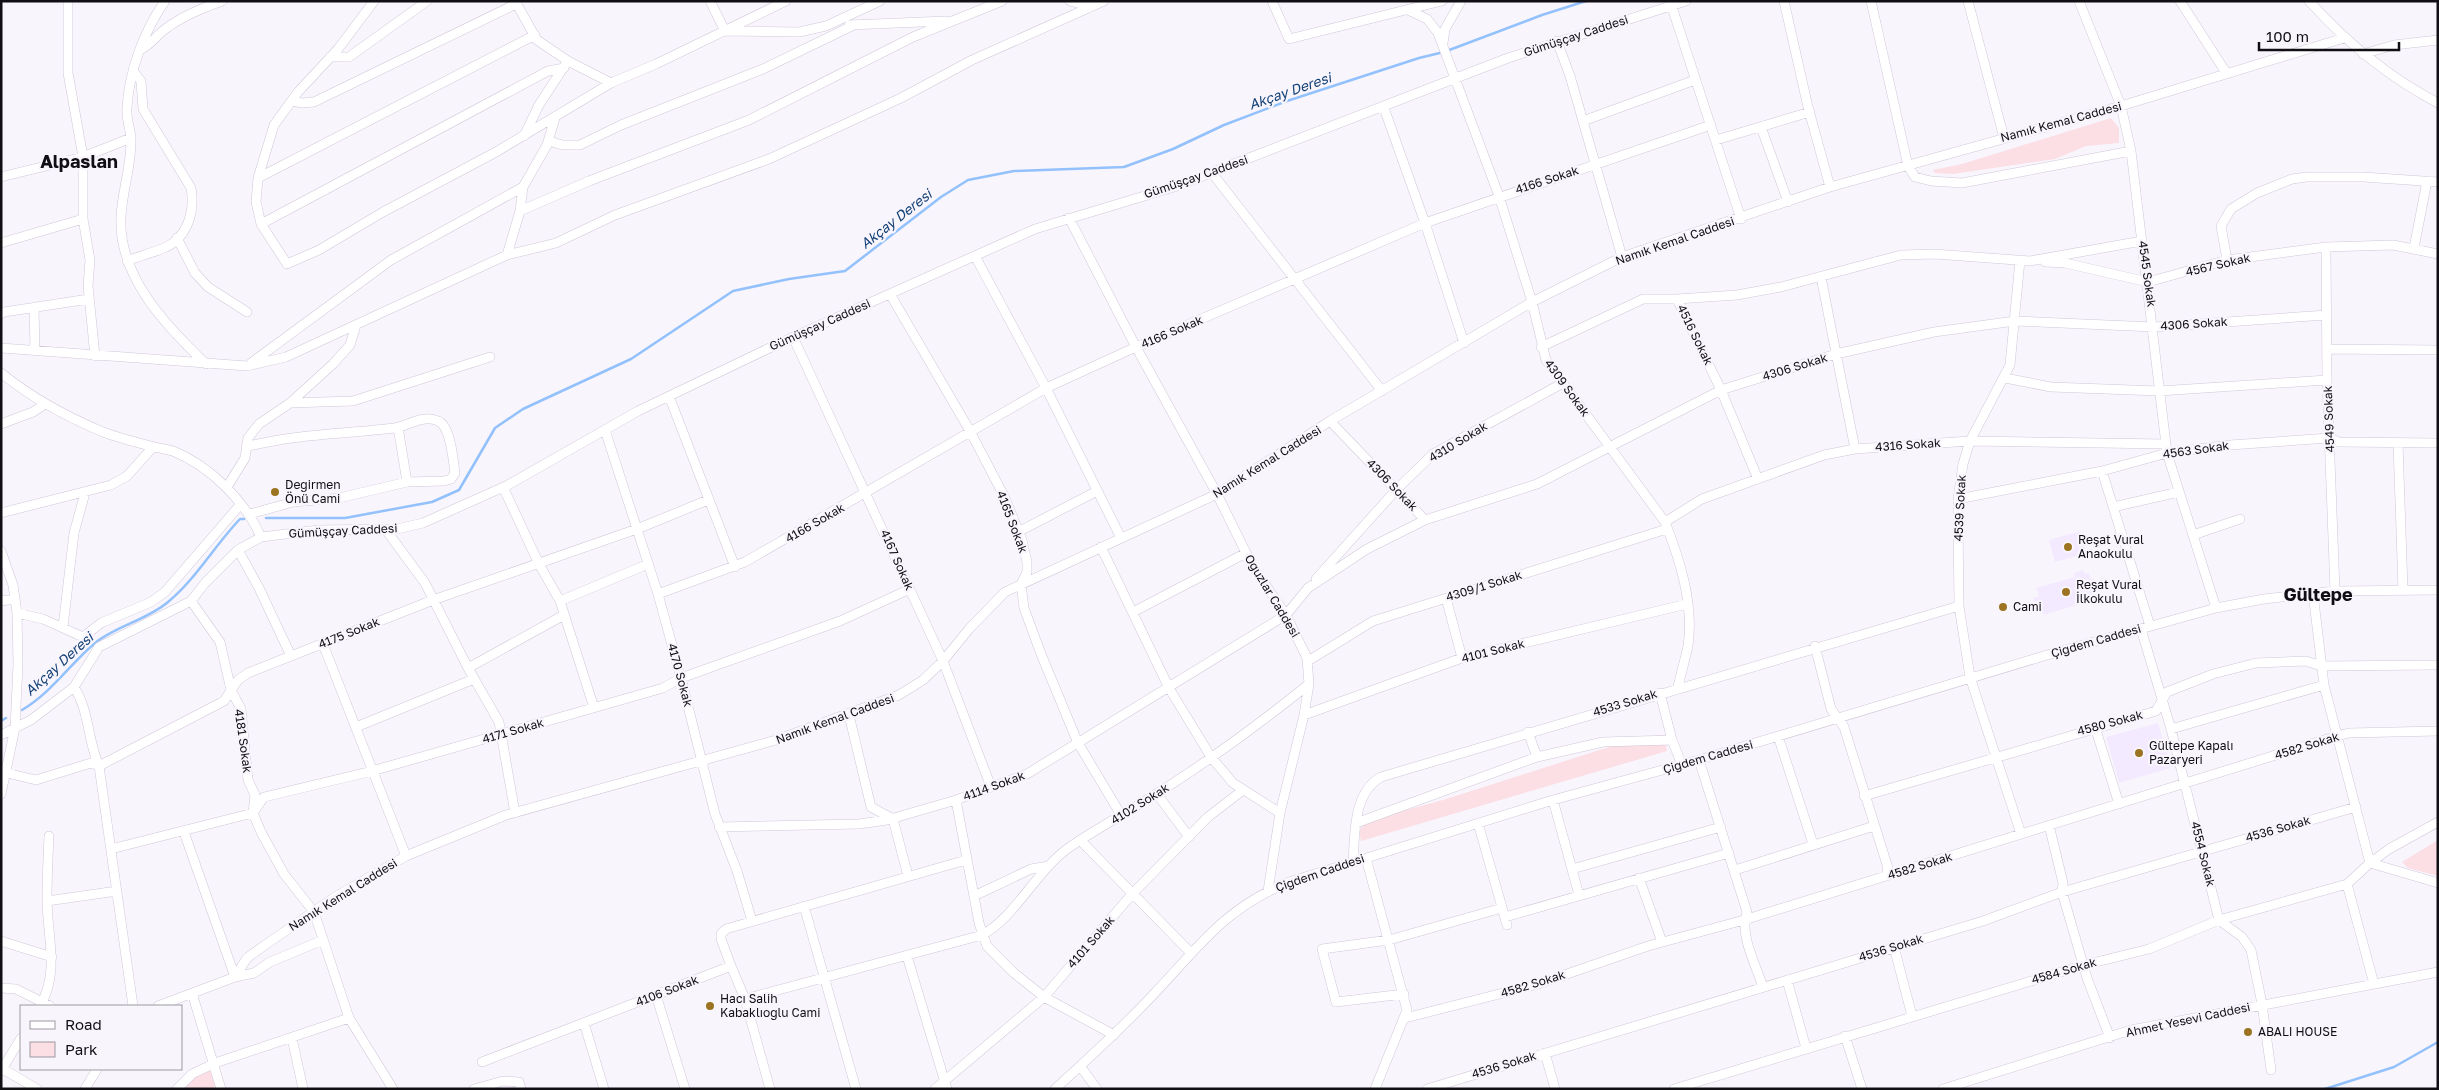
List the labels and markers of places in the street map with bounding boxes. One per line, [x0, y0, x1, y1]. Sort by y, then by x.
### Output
place label: Değirmen Önü Cami [285, 477, 341, 506]
marker: Değirmen Önü Cami [269, 486, 281, 498]
place label: Reşat Vural Anaokulu [2078, 532, 2144, 561]
marker: Reşat Vural Anaokulu [2062, 541, 2074, 553]
place label: Reşat Vural İlkokulu [2076, 577, 2142, 606]
marker: Reşat Vural İlkokulu [2060, 586, 2072, 598]
place label: Cami [2013, 599, 2042, 614]
marker: Cami [1997, 601, 2009, 613]
place label: Gültepe Kapalı Pazaryeri [2149, 738, 2234, 767]
marker: Gültepe Kapalı Pazaryeri [2133, 747, 2145, 759]
place label: Hacı Salih Kabaklıoğlu Cami [720, 991, 820, 1020]
marker: Hacı Salih Kabaklıoğlu Cami [704, 1000, 716, 1012]
place label: ABALI HOUSE [2258, 1024, 2337, 1039]
marker: ABALI HOUSE [2242, 1026, 2254, 1038]

